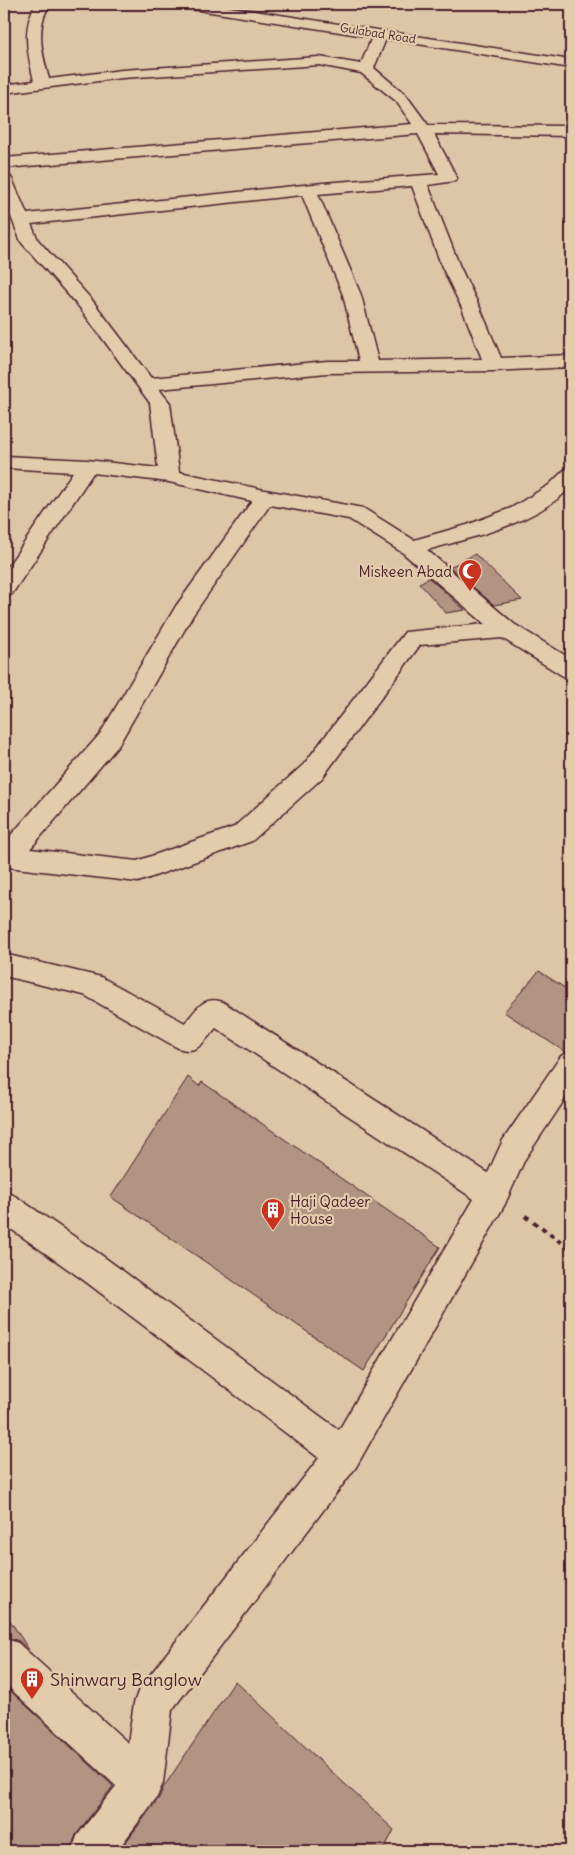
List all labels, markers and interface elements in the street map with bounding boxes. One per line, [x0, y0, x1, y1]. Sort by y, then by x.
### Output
street label: Gulabad Road [339, 20, 417, 46]
mosque icon: Miskeen Abad [457, 558, 483, 592]
place label: Miskeen Abad [359, 562, 452, 581]
place label: Haji Qadeer House [290, 1192, 370, 1228]
building icon: Haji Qadeer House [260, 1197, 286, 1231]
building icon: Shinwary Banglow [19, 1666, 45, 1700]
place label: Shinwary Banglow [50, 1668, 202, 1691]

